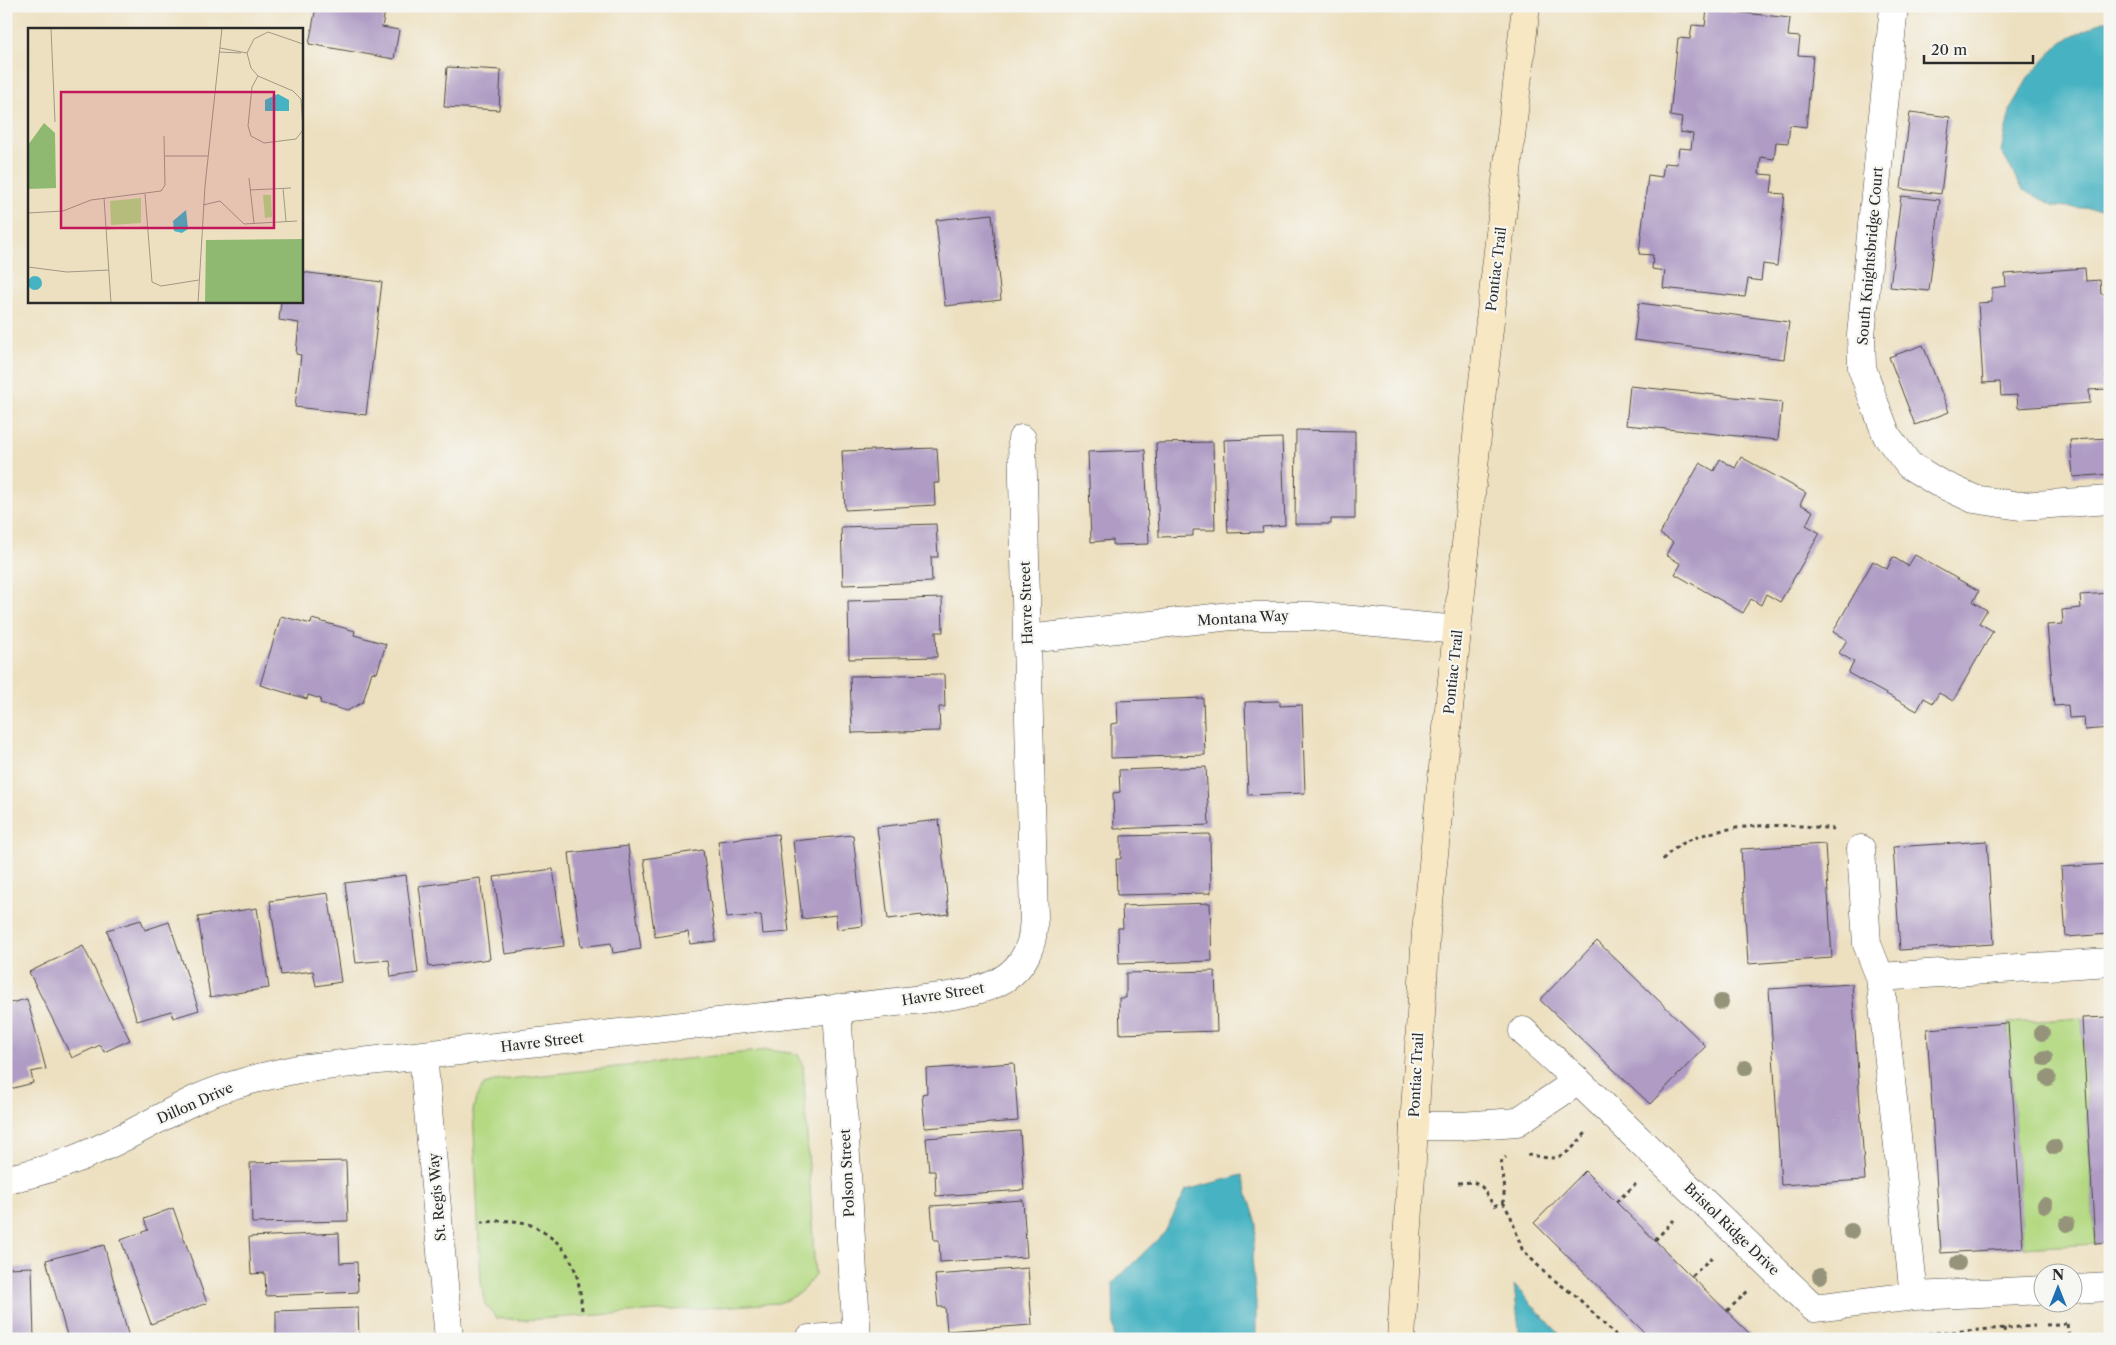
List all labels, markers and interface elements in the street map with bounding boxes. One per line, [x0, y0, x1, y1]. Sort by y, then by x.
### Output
inset map [28, 28, 302, 302]
scale bar [1924, 32, 2032, 64]
text: 20 m [1931, 40, 1967, 59]
street label: South Knightsbridge Court [1853, 166, 1887, 346]
street label: Pontiac Trail [1482, 226, 1510, 312]
street label: Havre Street [1016, 561, 1036, 645]
street label: Montana Way [1197, 607, 1289, 629]
street label: Pontiac Trail [1440, 629, 1466, 715]
street label: Havre Street [900, 979, 986, 1009]
street label: Havre Street [499, 1028, 585, 1056]
street label: Pontiac Trail [1405, 1032, 1427, 1118]
street label: Dillon Drive [154, 1078, 236, 1128]
street label: Polson Street [836, 1128, 858, 1218]
street label: St. Regis Way [424, 1152, 450, 1242]
street label: Bristol Ridge Drive [1681, 1179, 1784, 1279]
north arrow [2034, 1262, 2084, 1312]
text: N [2052, 1266, 2064, 1284]

